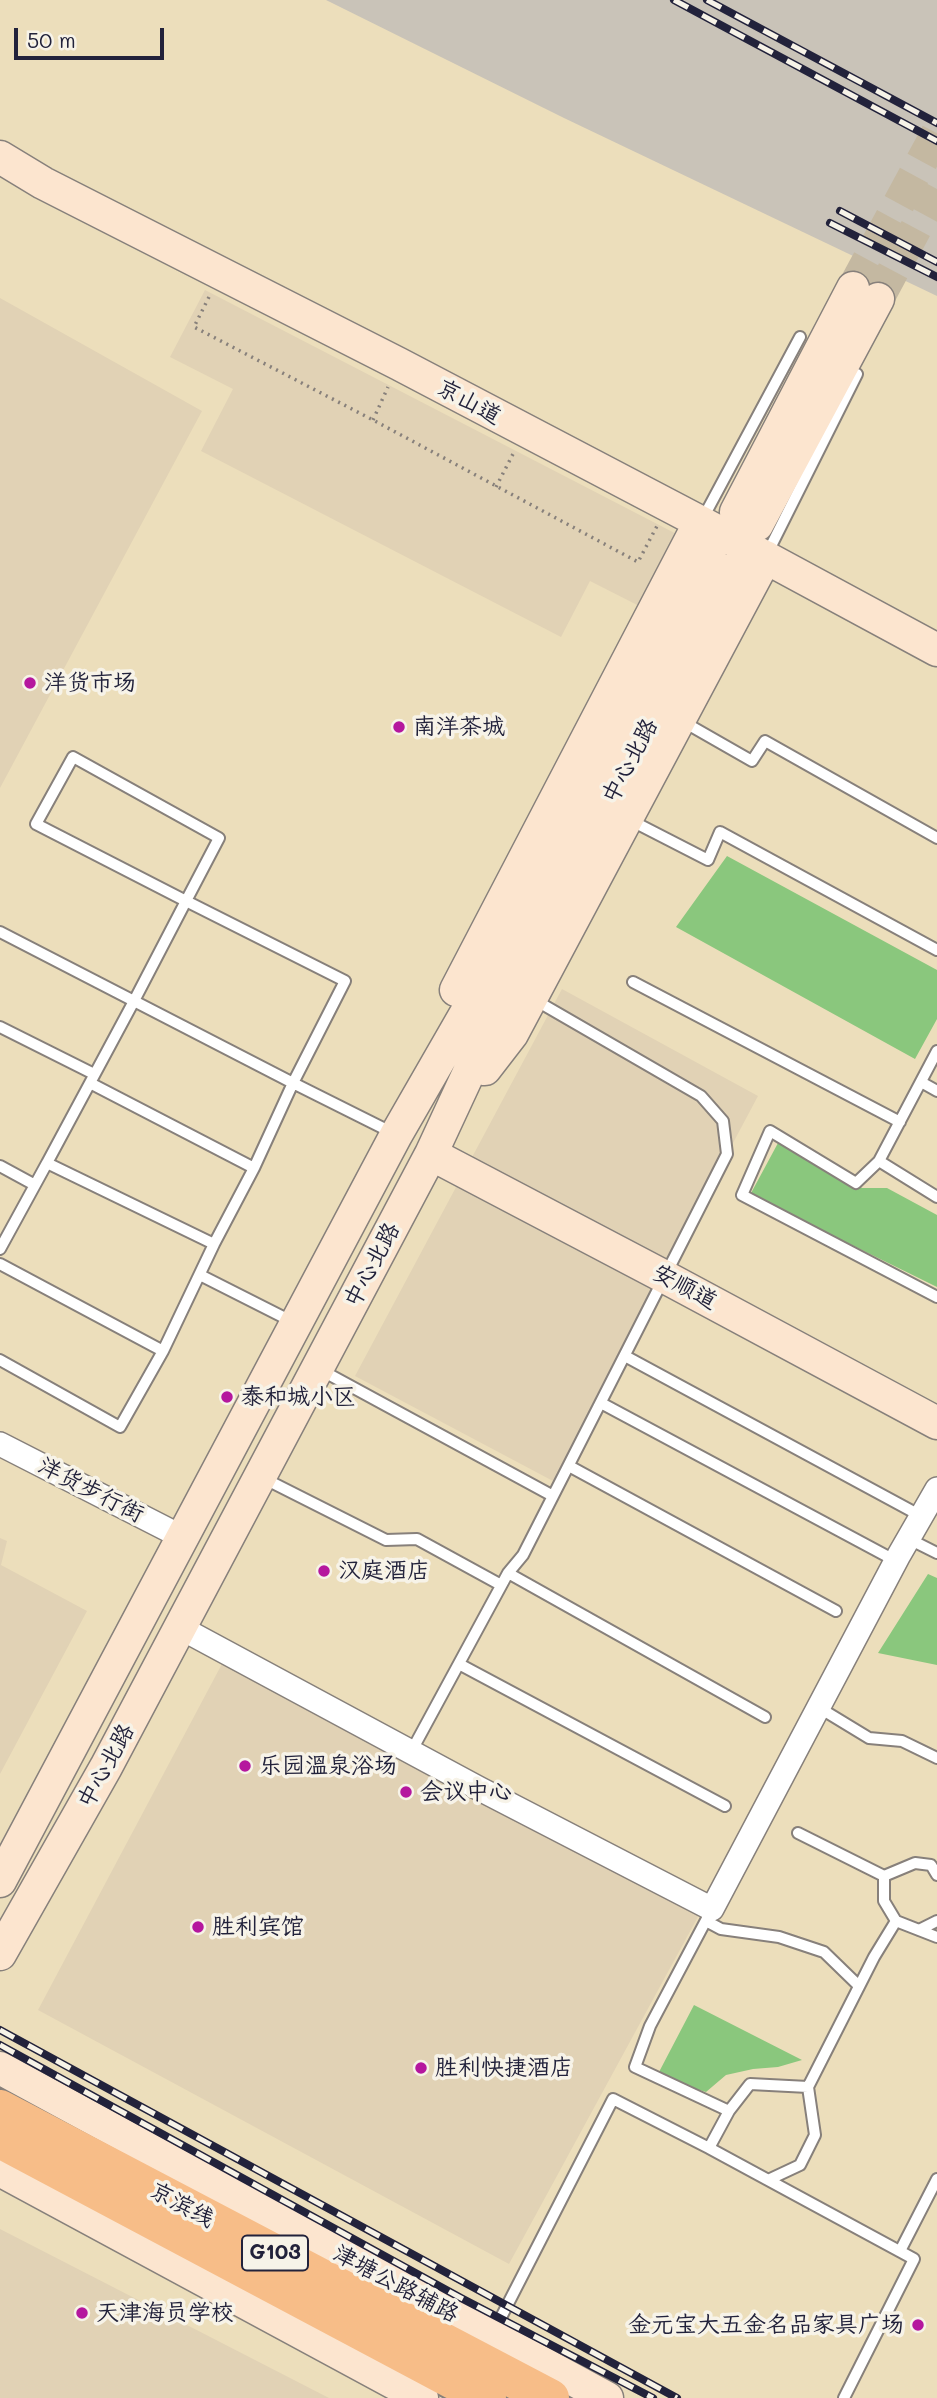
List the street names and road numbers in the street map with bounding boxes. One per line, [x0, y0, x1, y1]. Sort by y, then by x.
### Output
street label: 京山道 [432, 374, 506, 430]
street label: 中心北路 [596, 714, 664, 808]
street label: 中心北路 [338, 1218, 406, 1312]
street label: 安顺道 [648, 1259, 722, 1315]
street label: 洋货步行街 [34, 1452, 148, 1528]
street label: 中心北路 [72, 1719, 140, 1813]
street label: 京滨线 [145, 2177, 219, 2233]
road number: G103 [242, 2236, 308, 2270]
street label: 津塘公路辅路 [329, 2239, 463, 2329]

